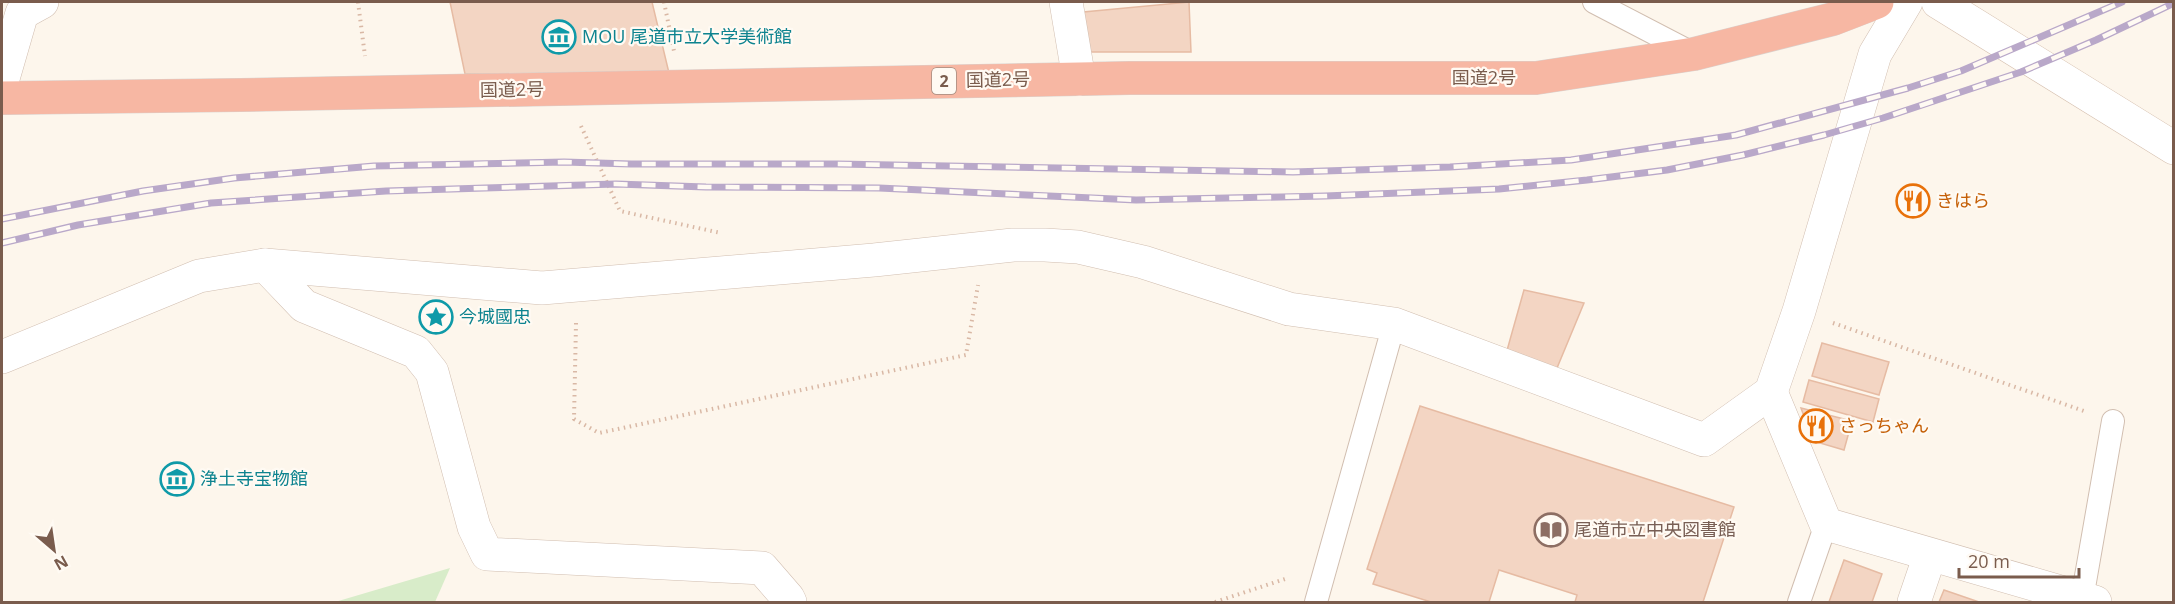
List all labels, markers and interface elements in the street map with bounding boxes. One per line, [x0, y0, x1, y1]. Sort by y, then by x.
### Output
museum icon: MOU 尾道市立大学美術館 [541, 19, 577, 55]
place label: MOU 尾道市立大学美術館 [582, 24, 792, 48]
street label: 国道2号 [1452, 65, 1516, 89]
street label: 国道2号 [966, 66, 1030, 92]
road number: 2 [932, 68, 956, 94]
street label: 国道2号 [480, 76, 544, 102]
restaurant icon: きはら [1895, 183, 1931, 219]
place label: きはら [1936, 188, 1990, 212]
place icon: 今城國忠 [418, 299, 454, 335]
place label: 今城國忠 [459, 304, 531, 328]
restaurant icon: さっちゃん [1798, 408, 1834, 444]
place label: さっちゃん [1839, 413, 1929, 437]
museum icon: 浄土寺宝物館 [159, 461, 195, 497]
place label: 浄土寺宝物館 [200, 466, 308, 490]
library icon: 尾道市立中央図書館 [1533, 512, 1569, 548]
place label: 尾道市立中央図書館 [1574, 517, 1736, 541]
north arrow [24, 520, 84, 580]
scale bar [1959, 541, 2079, 579]
text: 20 m [1968, 549, 2010, 573]
text: N [50, 550, 72, 576]

